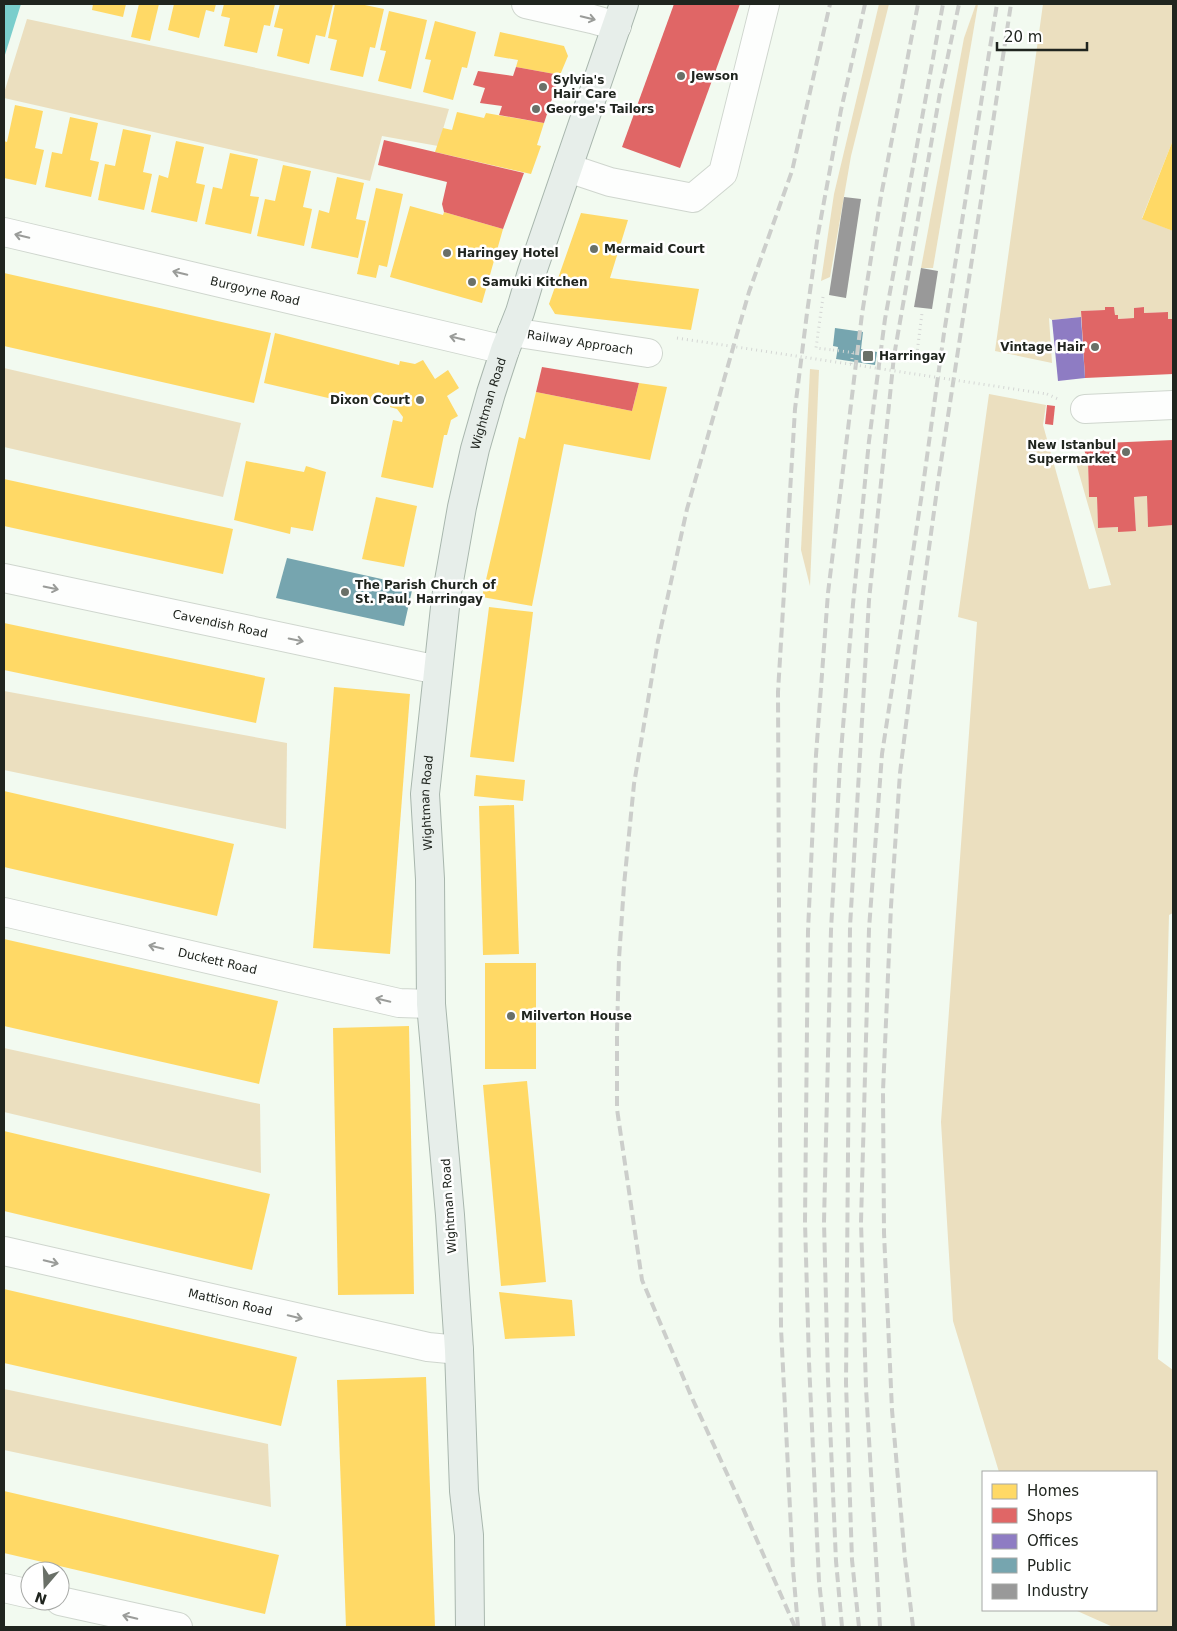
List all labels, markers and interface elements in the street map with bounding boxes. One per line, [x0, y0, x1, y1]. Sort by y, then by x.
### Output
one-way arrow [580, 14, 596, 23]
scale bar [997, 20, 1087, 52]
text: 20 m [1004, 28, 1042, 46]
place label: Jewson [690, 69, 739, 83]
marker: Jewson [675, 70, 687, 82]
place label: Sylvia's Hair Care [553, 73, 616, 101]
marker: Sylvia's Hair Care [537, 81, 549, 93]
place label: George's Tailors [546, 102, 654, 116]
marker: George's Tailors [530, 103, 542, 115]
one-way arrow [14, 231, 30, 240]
place label: Mermaid Court [604, 242, 705, 256]
marker: Mermaid Court [588, 243, 600, 255]
place label: Haringey Hotel [457, 246, 559, 260]
marker: Haringey Hotel [441, 247, 453, 259]
one-way arrow [172, 268, 188, 277]
street label: Burgoyne Road [209, 274, 301, 308]
place label: Samuki Kitchen [482, 275, 588, 289]
marker: Samuki Kitchen [466, 276, 478, 288]
street label: Railway Approach [526, 327, 634, 358]
one-way arrow [450, 333, 466, 342]
place label: Vintage Hair [1000, 340, 1085, 354]
marker: Vintage Hair [1089, 341, 1101, 353]
marker: Harringay [861, 349, 875, 363]
place label: Harringay [879, 349, 946, 363]
street label: Wightman Road [468, 356, 509, 451]
place label: Dixon Court [330, 393, 410, 407]
marker: Dixon Court [414, 394, 426, 406]
place label: New Istanbul Supermarket [1027, 438, 1116, 466]
marker: New Istanbul Supermarket [1120, 446, 1132, 458]
place label: The Parish Church of St. Paul, Harringay [355, 578, 496, 606]
one-way arrow [43, 584, 59, 593]
marker: The Parish Church of St. Paul, Harringay [339, 586, 351, 598]
street label: Cavendish Road [171, 607, 269, 641]
one-way arrow [287, 636, 303, 646]
street label: Wightman Road [418, 754, 436, 851]
one-way arrow [149, 942, 165, 951]
street label: Duckett Road [176, 945, 258, 977]
one-way arrow [375, 995, 391, 1004]
place label: Milverton House [521, 1009, 632, 1023]
marker: Milverton House [505, 1010, 517, 1022]
street label: Wightman Road [439, 1158, 459, 1254]
one-way arrow [43, 1258, 59, 1267]
street label: Mattison Road [187, 1286, 274, 1319]
one-way arrow [287, 1313, 303, 1322]
legend [982, 1471, 1157, 1611]
text: Homes [1027, 1482, 1079, 1500]
text: Shops [1027, 1507, 1073, 1525]
text: Offices [1027, 1532, 1079, 1550]
text: Public [1027, 1557, 1071, 1575]
north arrow [20, 1561, 70, 1611]
text: Industry [1027, 1582, 1089, 1600]
text: N [33, 1589, 49, 1608]
one-way arrow [123, 1611, 139, 1621]

